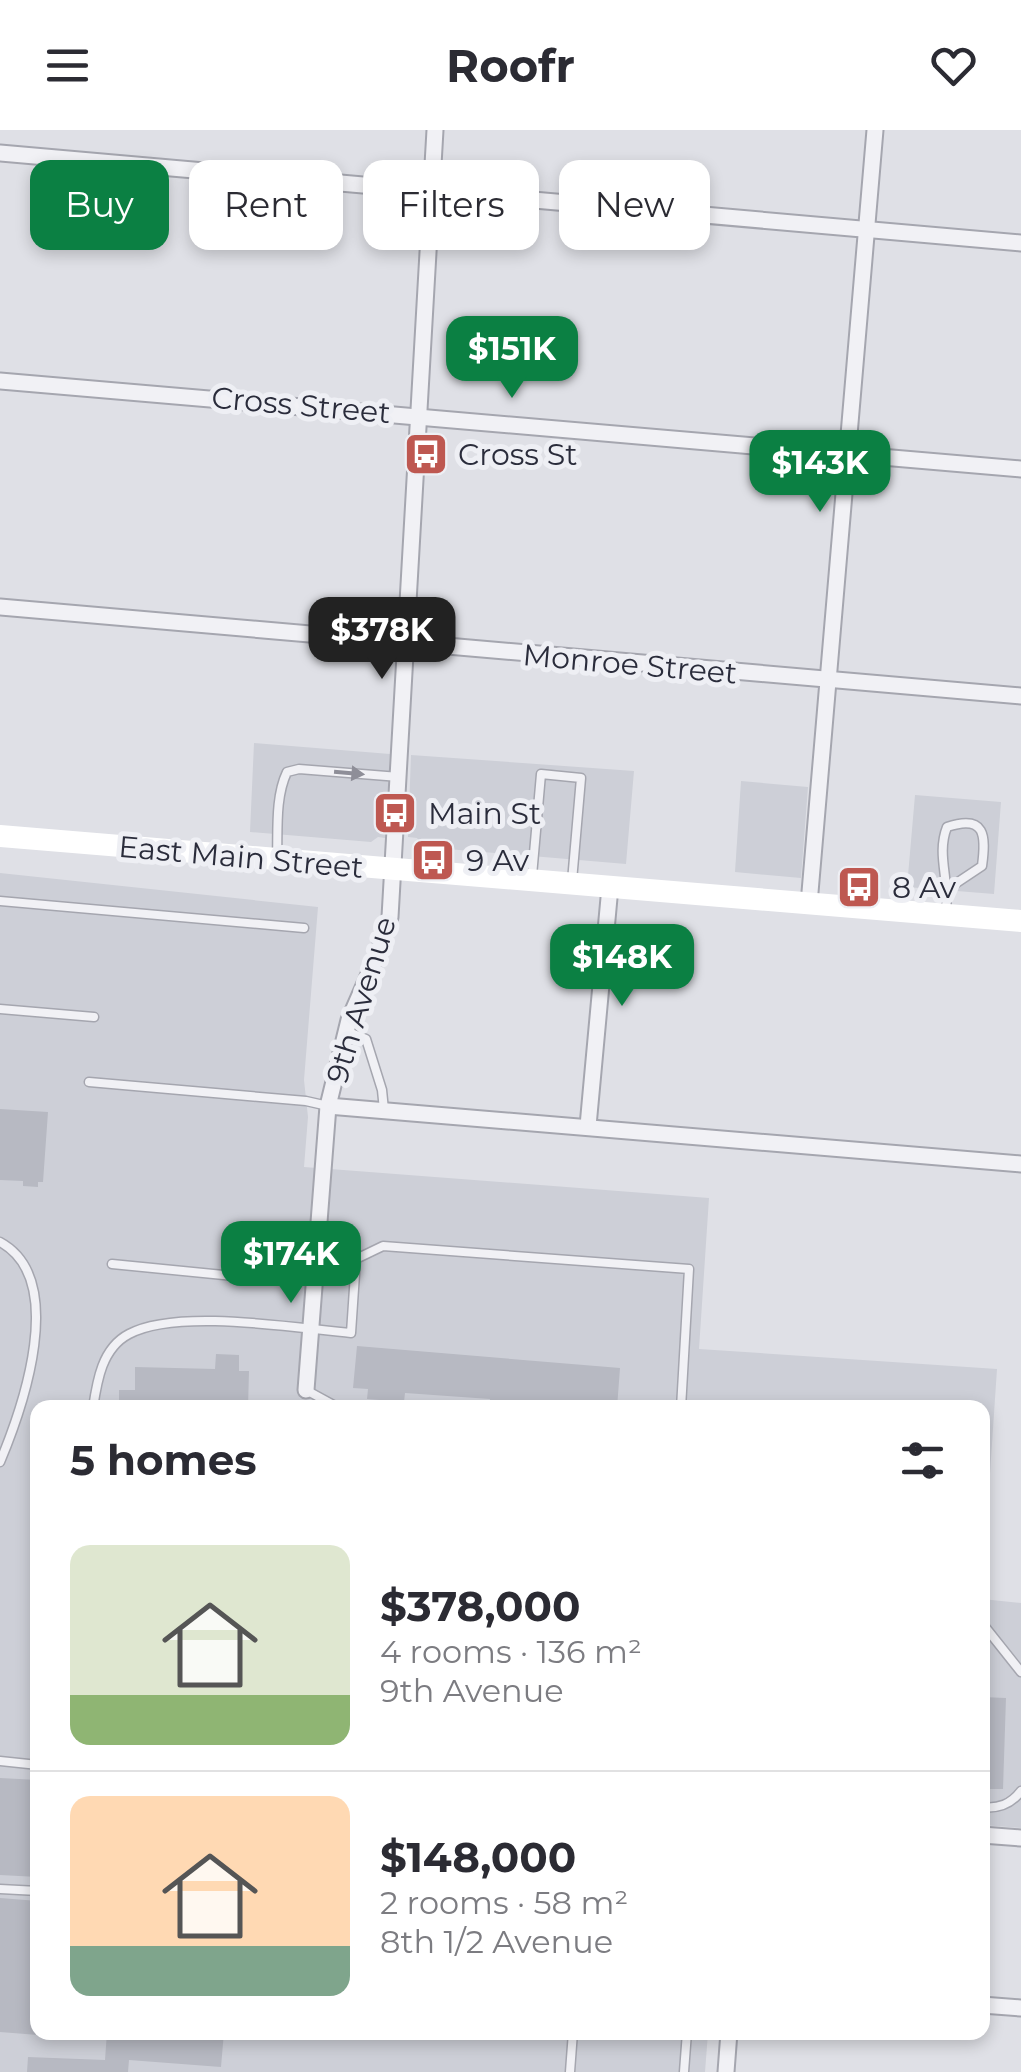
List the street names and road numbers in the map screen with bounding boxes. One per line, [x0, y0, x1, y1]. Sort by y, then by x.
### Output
street label: Cross Street [210, 379, 392, 431]
street label: Monroe Street [521, 636, 739, 692]
street label: East Main Street [117, 828, 365, 886]
street label: 9th Avenue [318, 912, 404, 1088]

